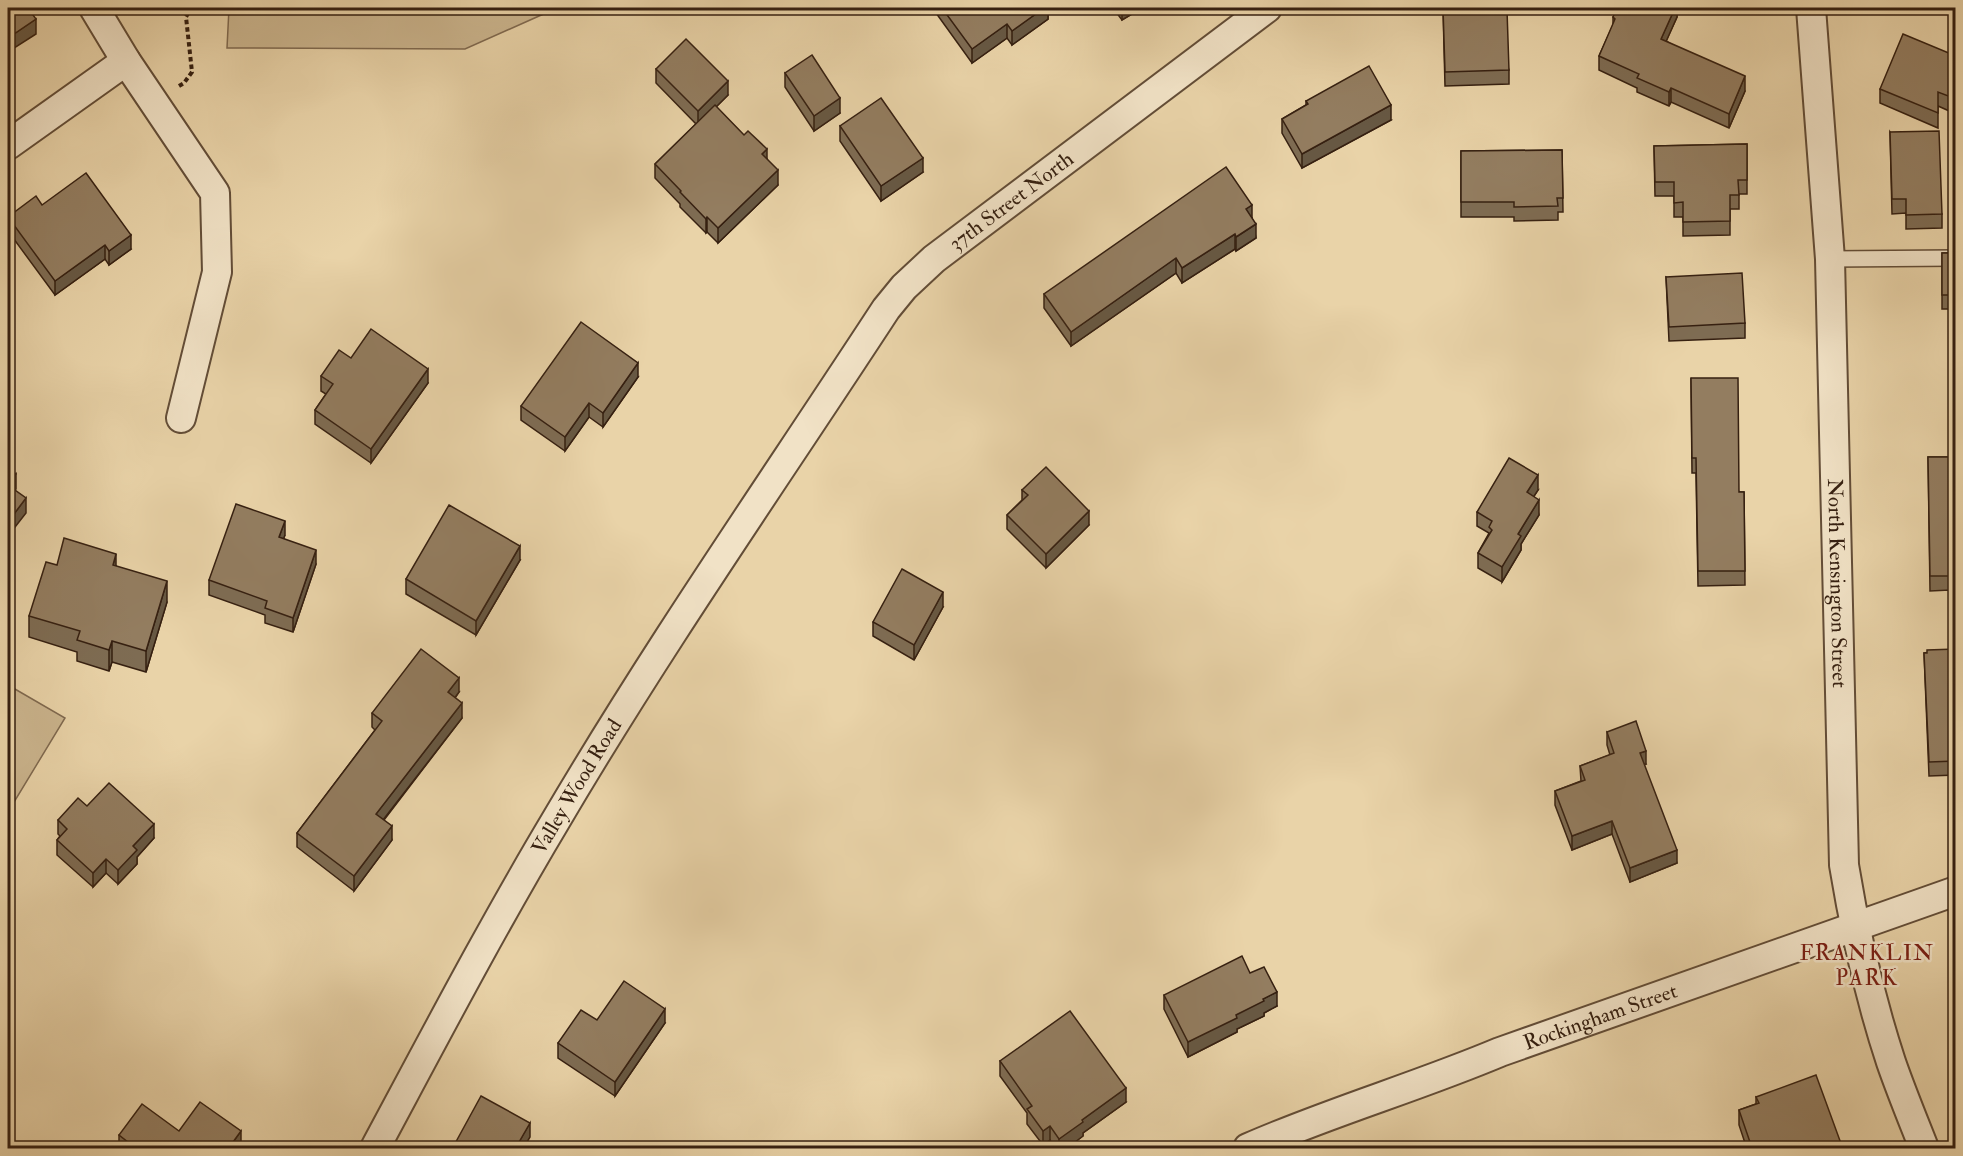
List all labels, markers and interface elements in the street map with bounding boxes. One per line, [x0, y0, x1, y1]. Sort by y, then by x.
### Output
street label: 37th Street North [943, 145, 1079, 257]
street label: North Kensington Street [1822, 478, 1853, 688]
street label: Valley Wood Road [525, 713, 628, 859]
district label: FRANKLIN PARK [1799, 939, 1935, 992]
street label: Rockingham Street [1520, 977, 1681, 1056]

